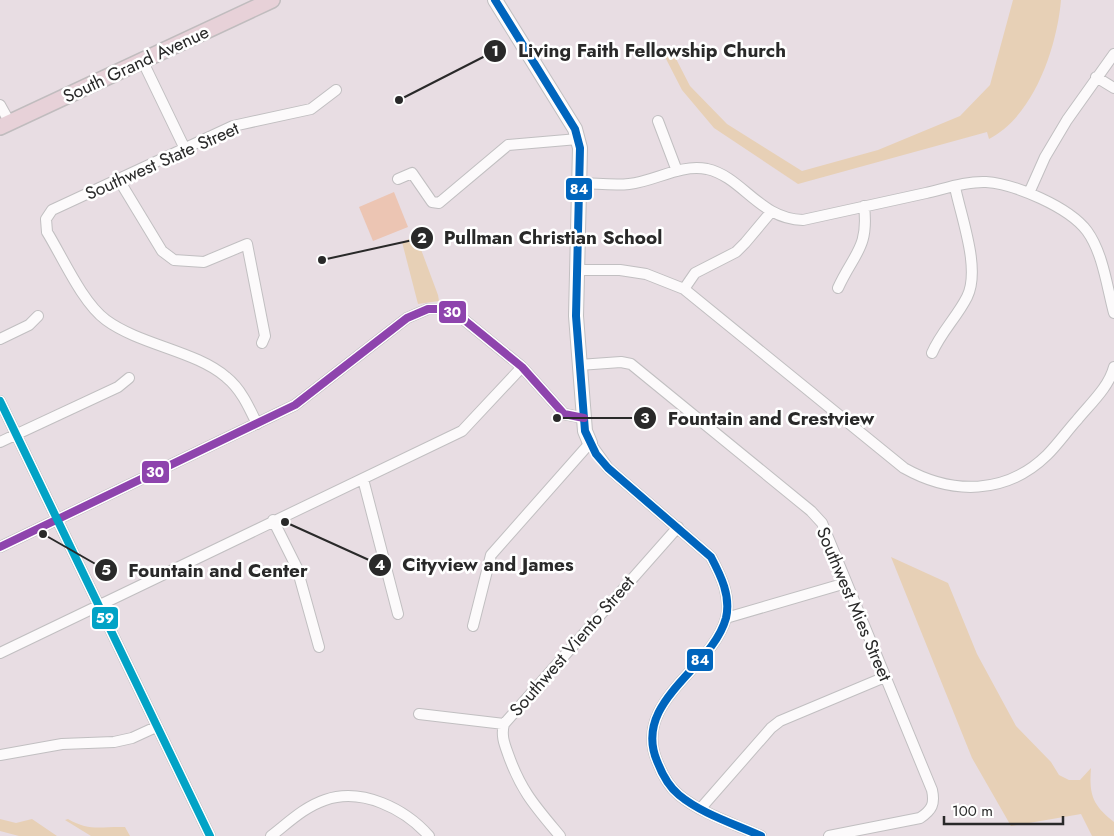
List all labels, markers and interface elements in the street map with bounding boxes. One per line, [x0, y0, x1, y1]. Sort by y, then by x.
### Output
street label: South Grand Avenue [59, 19, 213, 109]
callout: Living Faith Fellowship Church [483, 34, 796, 68]
text: Living Faith Fellowship Church [518, 37, 786, 64]
text: 1 [491, 40, 499, 62]
street label: Southwest State Street [81, 115, 244, 207]
line badge: 84 [565, 177, 593, 201]
text: 84 [570, 179, 588, 199]
callout: Pullman Christian School [409, 221, 673, 255]
text: Pullman Christian School [444, 224, 662, 251]
text: 2 [417, 227, 427, 249]
line badge: 30 [438, 300, 467, 324]
text: 30 [443, 302, 461, 322]
callout: Fountain and Crestview [633, 401, 884, 435]
text: Fountain and Crestview [668, 405, 875, 432]
text: 3 [640, 407, 650, 429]
line badge: 30 [141, 460, 170, 484]
text: 30 [146, 462, 164, 482]
street label: Southwest Mies Street [810, 523, 898, 686]
callout: Cityview and James [368, 548, 584, 582]
text: Cityview and James [402, 551, 574, 578]
callout: Fountain and Center [93, 553, 318, 587]
text: 4 [375, 554, 385, 576]
text: Fountain and Center [128, 557, 308, 584]
text: 5 [101, 559, 111, 581]
street label: Southwest Viento Street [504, 569, 641, 722]
line badge: 59 [91, 606, 119, 630]
text: 59 [96, 608, 114, 628]
line badge: 84 [686, 648, 714, 672]
text: 84 [691, 650, 709, 670]
scale bar [944, 794, 1063, 826]
text: 100 m [952, 800, 993, 822]

